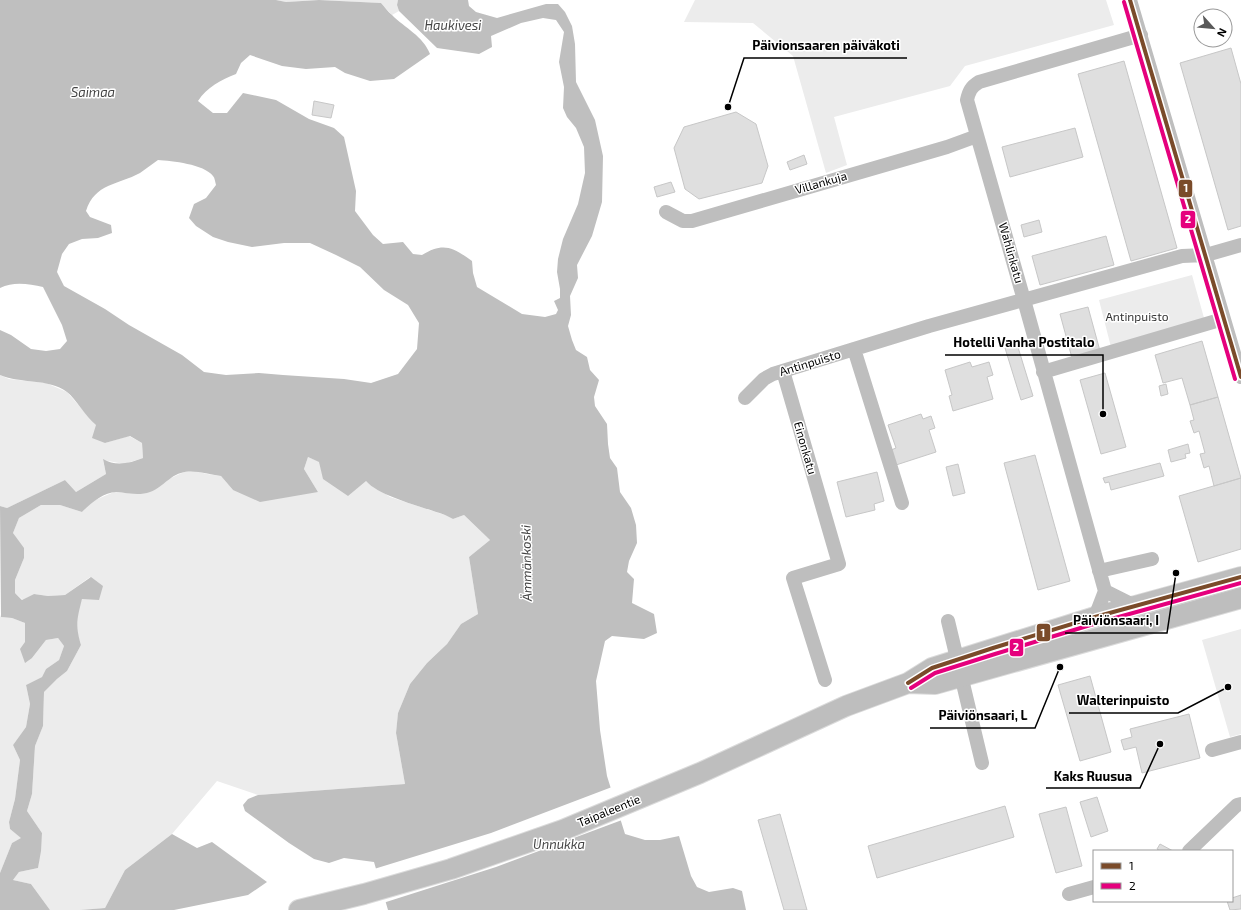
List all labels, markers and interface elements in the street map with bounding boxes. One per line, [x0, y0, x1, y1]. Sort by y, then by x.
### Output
north arrow [1193, 8, 1233, 48]
water label: Haukivesi [424, 17, 482, 33]
text: N [1215, 26, 1230, 39]
callout: Päivionsaaren päiväkoti [744, 33, 907, 58]
text: Päivionsaaren päiväkoti [752, 37, 900, 53]
water label: Saimaa [71, 84, 115, 100]
street label: Villankuja [793, 168, 849, 197]
line badge: 1 [1178, 179, 1193, 198]
text: 1 [1184, 181, 1188, 194]
line badge: 2 [1180, 210, 1196, 229]
text: 2 [1185, 212, 1191, 225]
street label: Wahlinkatu [997, 221, 1027, 285]
park label: Antinpuisto [1105, 309, 1169, 323]
callout: Hotelli Vanha Postitalo [945, 330, 1103, 355]
text: Hotelli Vanha Postitalo [953, 334, 1095, 350]
street label: Antinpuisto [777, 346, 842, 378]
street label: Einonkatu [792, 420, 820, 476]
water label: Ämmänkoski [517, 525, 535, 602]
callout: Päiviönsaari, I [1065, 608, 1167, 633]
text: Päiviönsaari, I [1073, 612, 1159, 628]
line badge: 1 [1036, 623, 1051, 642]
text: 1 [1041, 626, 1045, 639]
line badge: 2 [1009, 638, 1024, 657]
text: 2 [1013, 640, 1019, 653]
callout: Walterinpuisto [1069, 688, 1178, 713]
text: Walterinpuisto [1077, 692, 1170, 708]
callout: Päiviönsaari, L [930, 703, 1035, 728]
text: Päiviönsaari, L [938, 707, 1028, 723]
callout: Kaks Ruusua [1046, 763, 1140, 788]
text: Kaks Ruusua [1054, 768, 1132, 784]
street label: Taipaleentie [575, 791, 642, 829]
water label: Unnukka [533, 836, 585, 852]
legend [1093, 850, 1233, 902]
text: 1 [1129, 858, 1134, 872]
text: 2 [1129, 878, 1136, 892]

